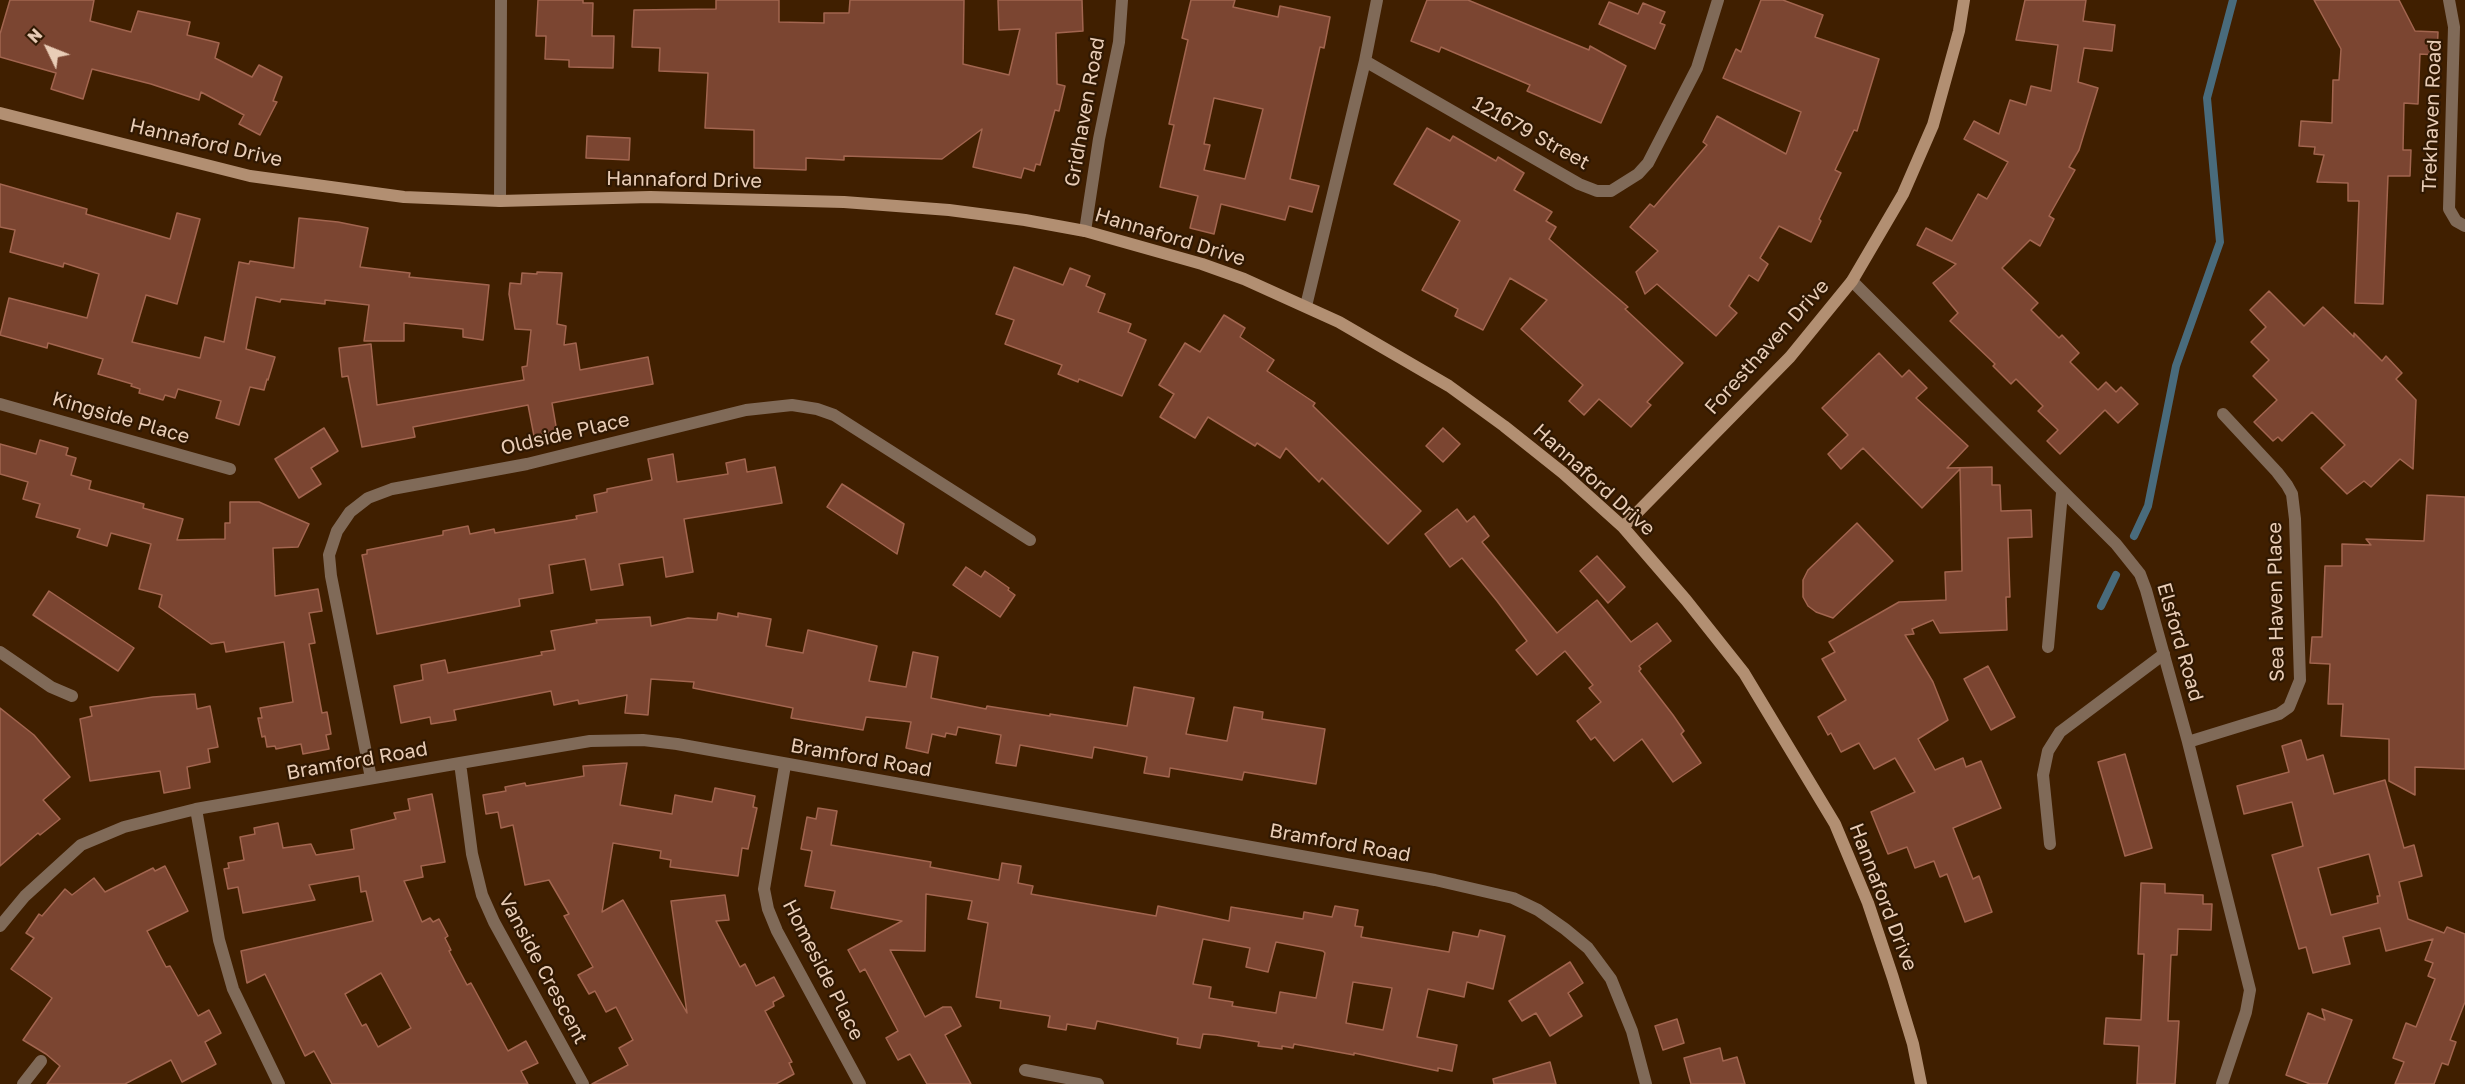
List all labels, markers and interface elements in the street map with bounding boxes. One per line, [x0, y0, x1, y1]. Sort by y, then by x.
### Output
north arrow [18, 18, 78, 78]
text: N [23, 24, 46, 47]
street label: Gridhaven Road [1060, 35, 1110, 189]
street label: Trekhaven Road [2417, 39, 2447, 193]
street label: 121679 Street [1468, 91, 1594, 175]
street label: Hannaford Drive [127, 114, 285, 172]
street label: Hannaford Drive [606, 167, 762, 193]
street label: Hannaford Drive [1092, 203, 1248, 271]
street label: Foresthaven Drive [1700, 274, 1834, 420]
street label: Kingside Place [49, 387, 193, 449]
street label: Oldside Place [498, 408, 632, 460]
street label: Hannaford Drive [1528, 419, 1660, 541]
street label: Sea Haven Place [2263, 522, 2289, 682]
street label: Elsford Road [2152, 580, 2208, 704]
street label: Bramford Road [789, 734, 933, 782]
street label: Bramford Road [285, 737, 429, 785]
street label: Bramford Road [1268, 819, 1412, 867]
street label: Hannaford Drive [1844, 820, 1922, 974]
street label: Vanside Crescent [493, 890, 593, 1048]
street label: Homeside Place [777, 896, 869, 1044]

